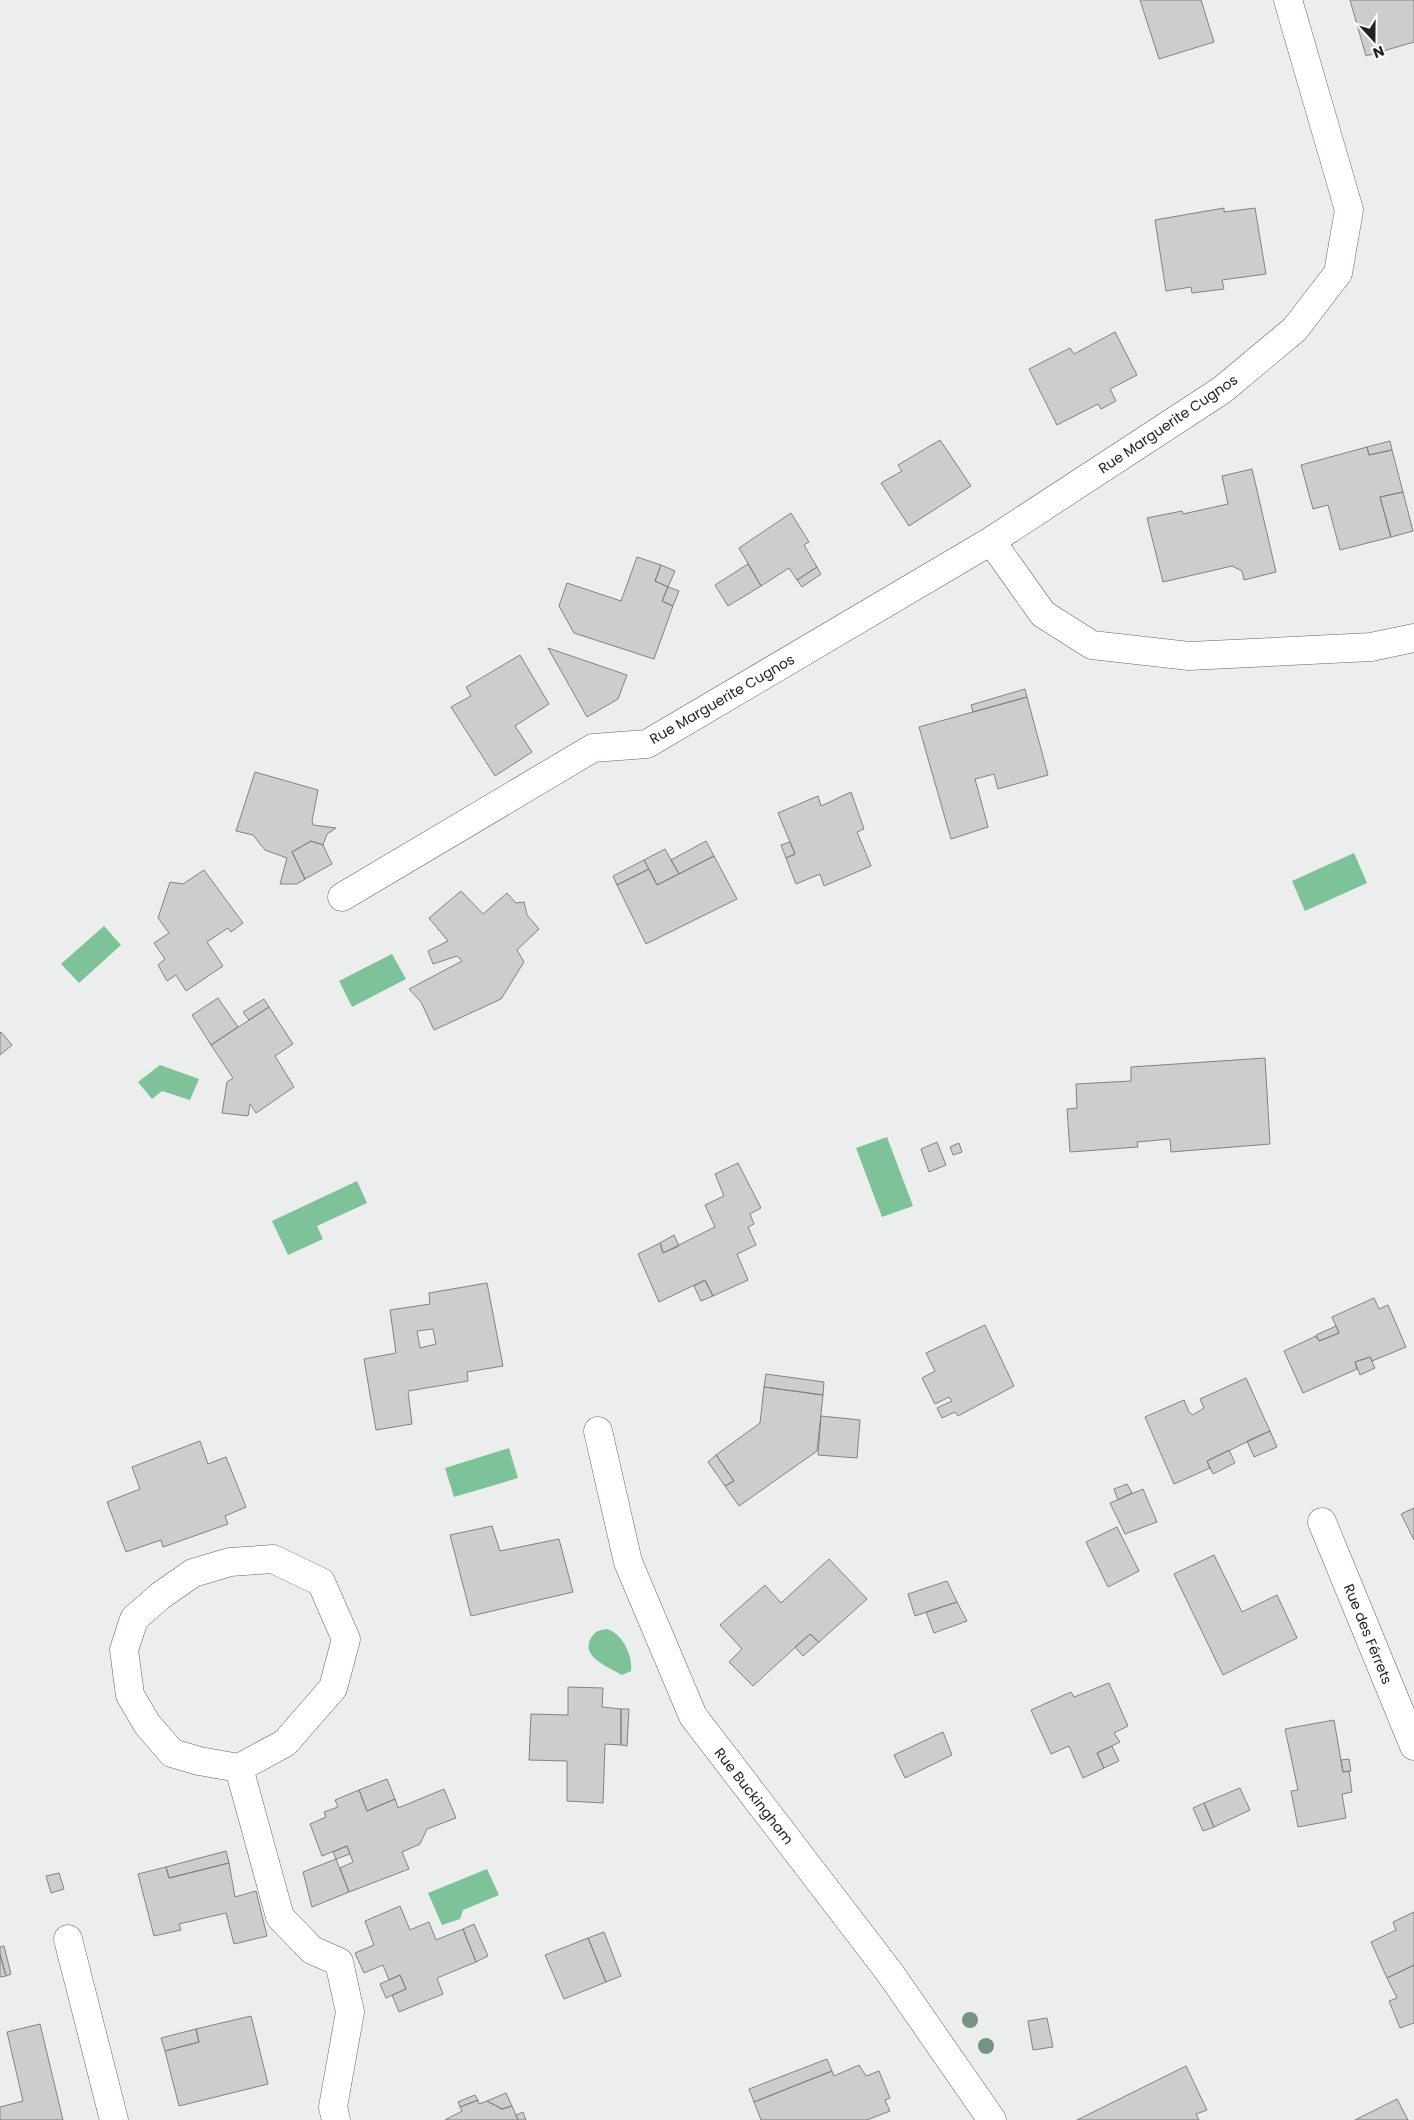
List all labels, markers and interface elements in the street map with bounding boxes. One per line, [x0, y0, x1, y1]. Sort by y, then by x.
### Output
north arrow [1349, 15, 1399, 65]
text: N [1370, 41, 1387, 63]
street label: Rue Marguerite Cugnos [1094, 370, 1242, 478]
street label: Rue Marguerite Cugnos [646, 649, 798, 749]
street label: Rue des Férrets [1339, 1581, 1397, 1687]
street label: Rue Buckingham [710, 1743, 798, 1849]

